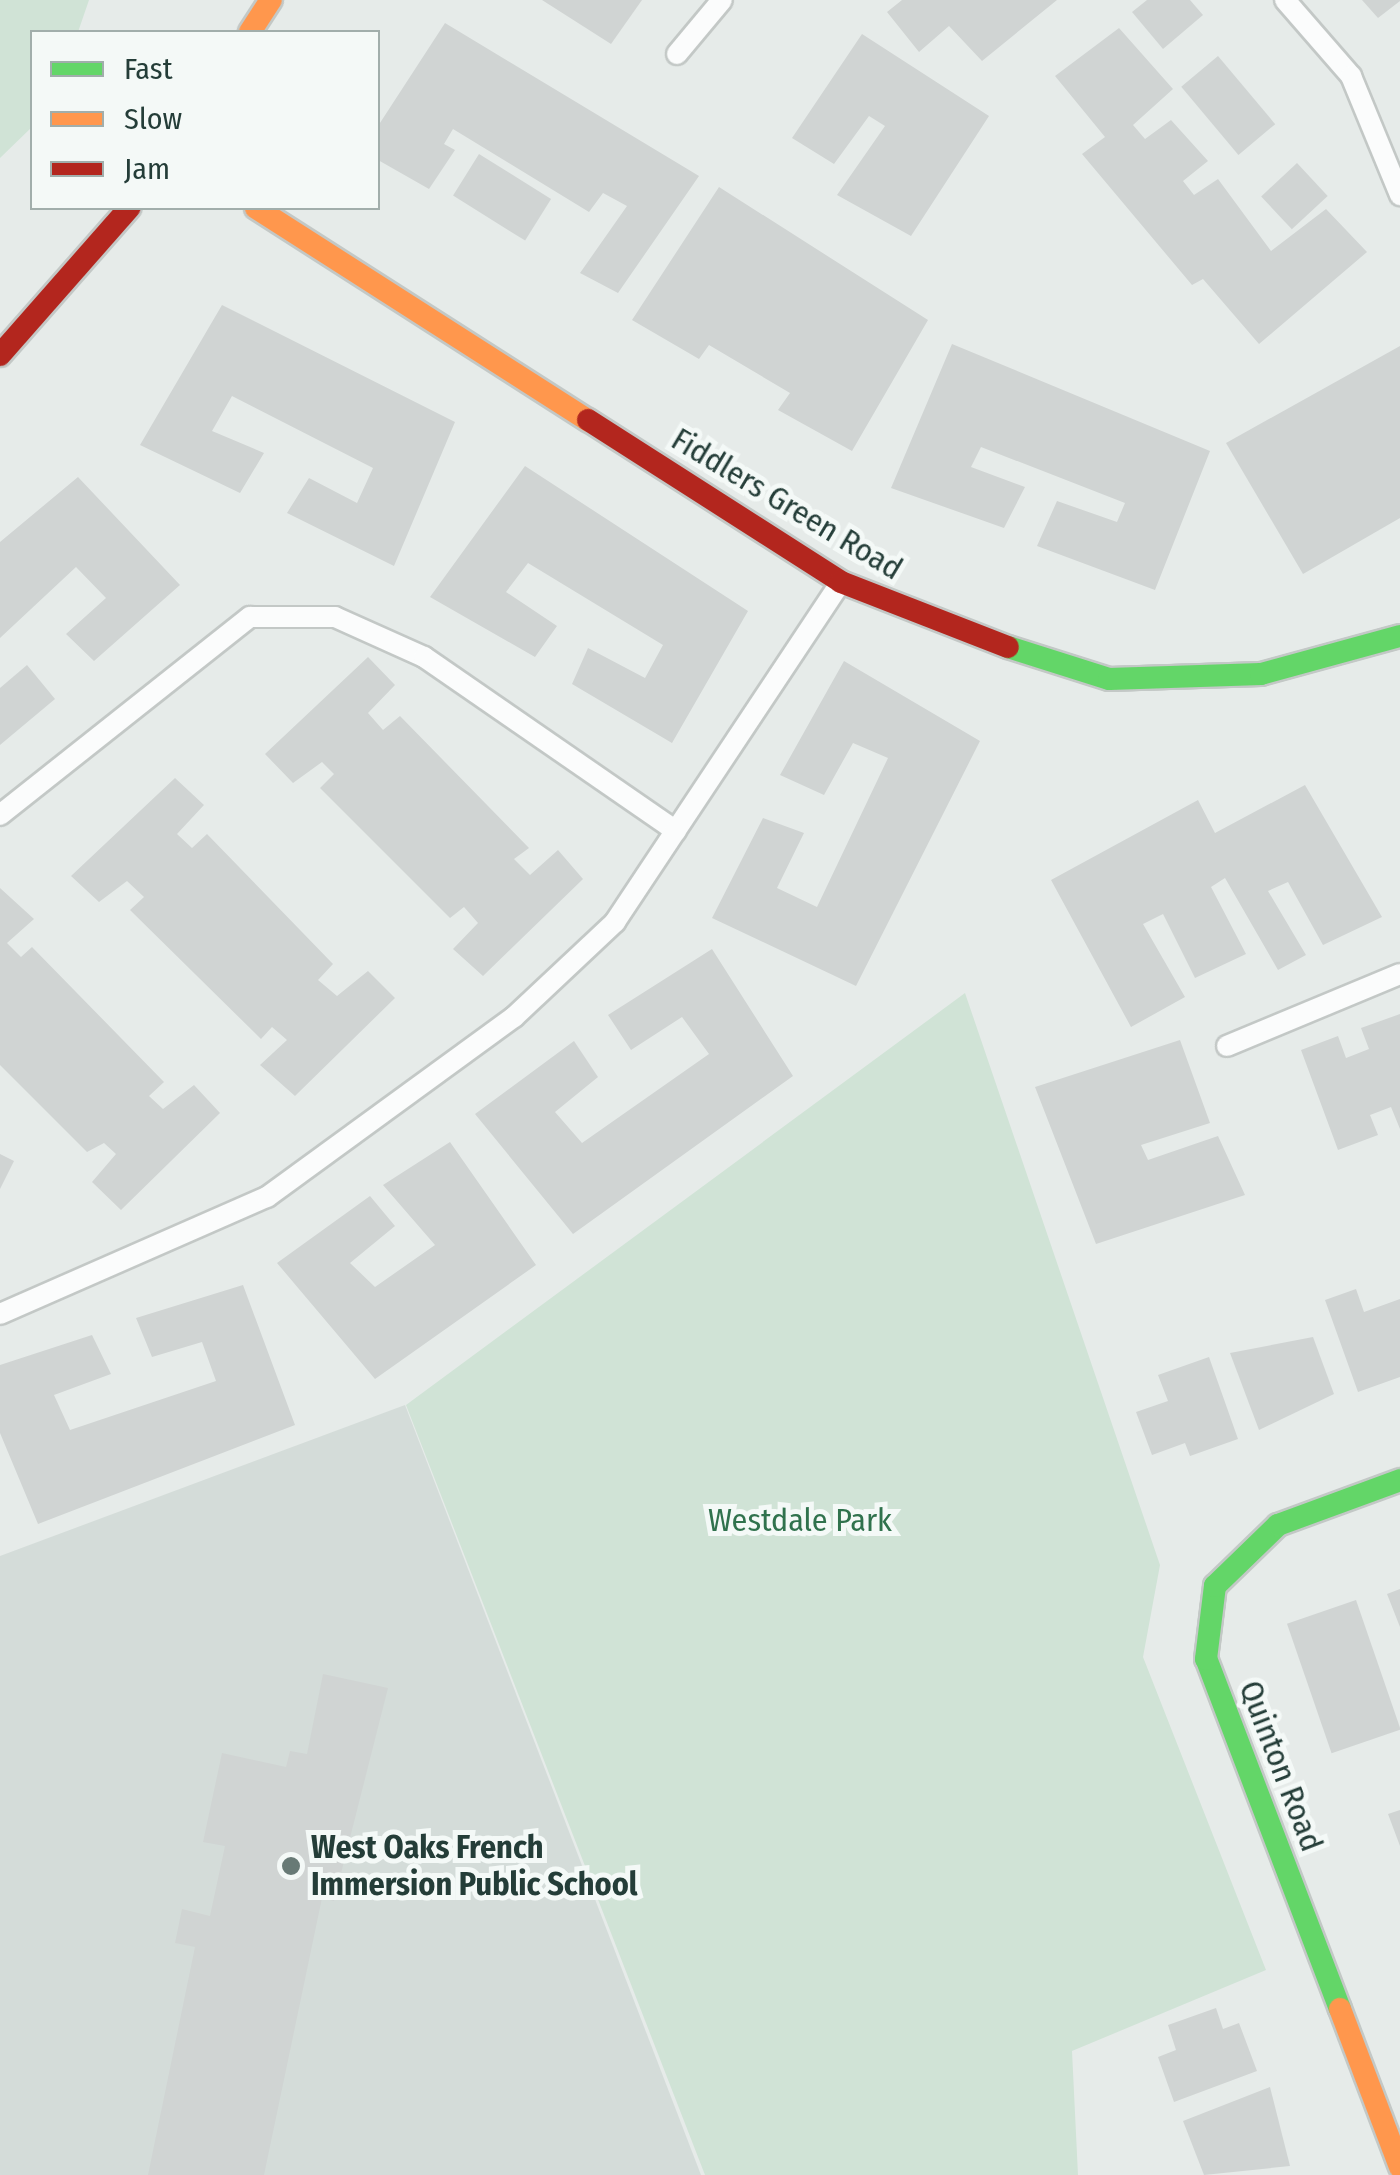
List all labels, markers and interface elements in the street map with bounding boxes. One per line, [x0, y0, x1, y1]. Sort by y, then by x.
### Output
legend [30, 30, 380, 210]
text: Fast [124, 51, 172, 87]
text: Slow [124, 101, 182, 137]
text: Jam [124, 151, 170, 187]
street label: Fiddlers Green Road [665, 420, 909, 588]
park label: Westdale Park [708, 1501, 892, 1539]
street label: Quinton Road [1231, 1675, 1331, 1857]
place label: West Oaks French Immersion Public School [311, 1829, 637, 1904]
marker: West Oaks French Immersion Public School [280, 1855, 302, 1877]

